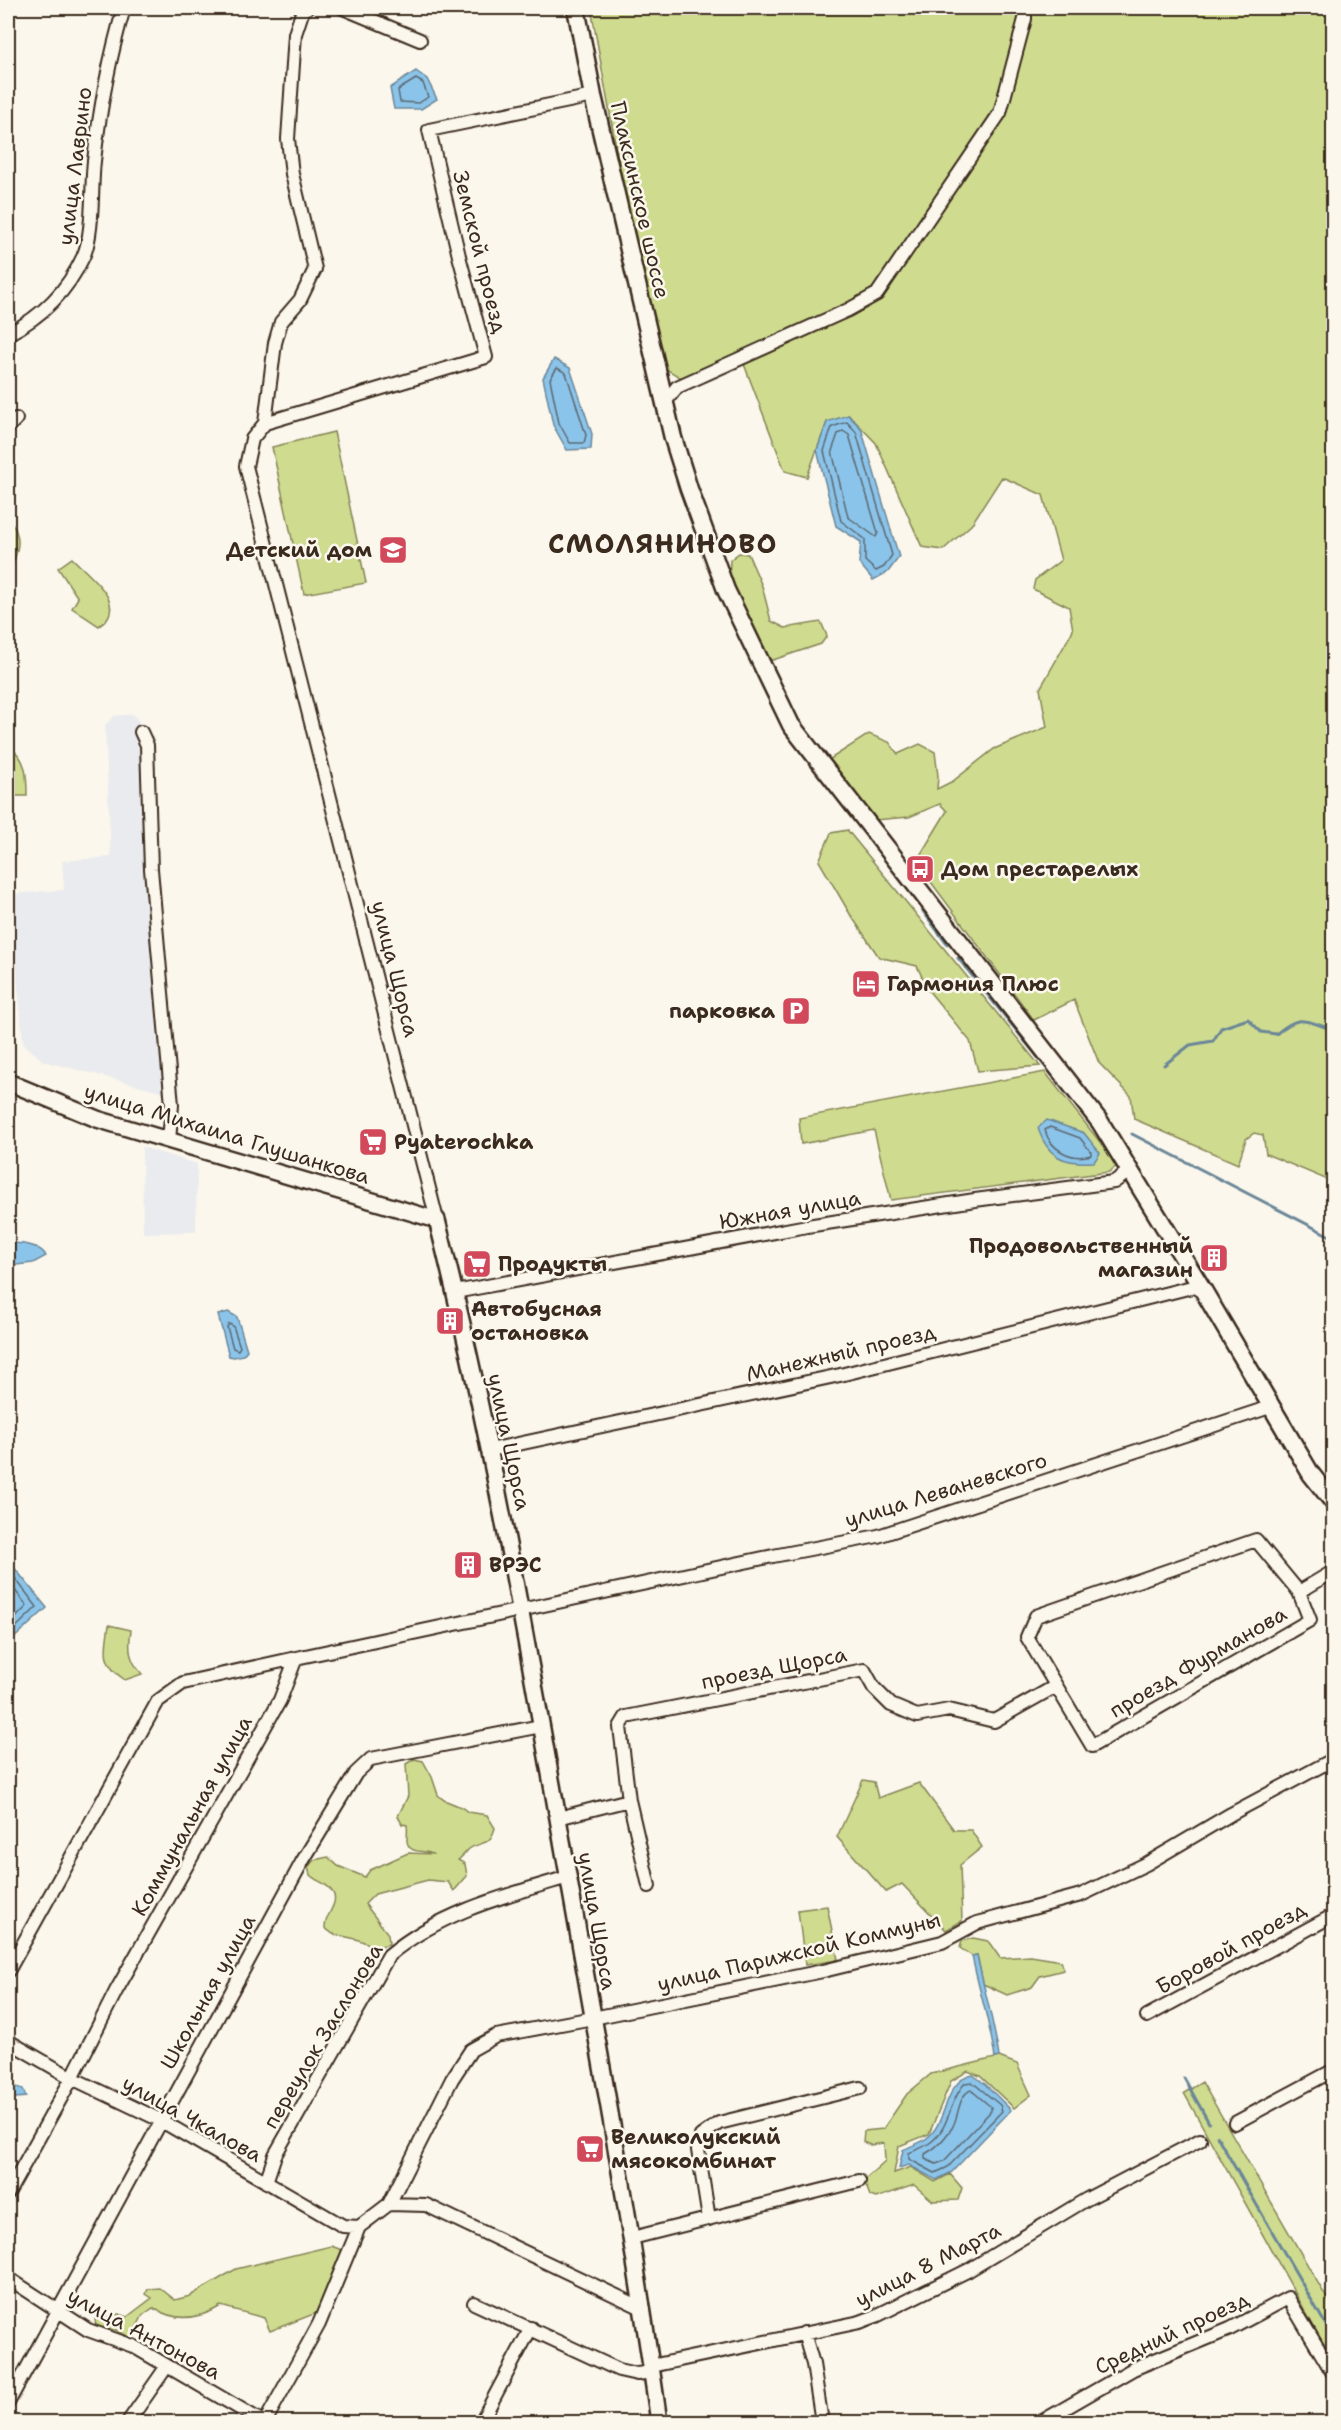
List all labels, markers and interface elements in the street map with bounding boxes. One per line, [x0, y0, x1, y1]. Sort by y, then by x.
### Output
street label: улица Лаврино [51, 85, 99, 247]
street label: Плаксинское шоссе [604, 99, 676, 301]
street label: Земской проезд [446, 168, 514, 336]
district label: СМОЛЯНИНОВО [548, 525, 778, 562]
school or university icon: Детский дом [377, 534, 409, 566]
place label: Детский дом [226, 536, 373, 564]
bus stop icon: Дом престарелых [904, 853, 936, 885]
place label: Дом престарелых [941, 855, 1138, 883]
street label: улица Щорса [365, 898, 425, 1040]
hotel icon: Гармония Плюс [850, 968, 882, 1000]
place label: Гармония Плюс [887, 970, 1059, 998]
parking icon: парковка [780, 995, 812, 1027]
place label: парковка [669, 997, 776, 1025]
street label: улица Михаила Глушанкова [81, 1077, 373, 1191]
supermarket icon: Pyaterochka [357, 1126, 389, 1158]
place label: Pyaterochka [394, 1128, 534, 1156]
street label: Южная улица [717, 1184, 863, 1236]
place label: Продовольственный магазин [969, 1232, 1193, 1284]
building icon: Продовольственный магазин [1198, 1242, 1230, 1274]
supermarket icon: Продукты [461, 1248, 493, 1280]
place label: Продукты [498, 1250, 607, 1278]
place label: Автобусная остановка [471, 1295, 602, 1347]
building icon: Автобусная остановка [434, 1305, 466, 1337]
street label: Манежный проезд [743, 1318, 939, 1388]
street label: улица Щорса [481, 1371, 537, 1513]
street label: улица Леваневского [841, 1446, 1051, 1534]
building icon: ВРЭС [452, 1549, 484, 1581]
place label: ВРЭС [489, 1551, 542, 1579]
street label: проезд Фурманова [1104, 1600, 1292, 1724]
street label: проезд Щорса [699, 1640, 849, 1696]
street label: Коммунальная улица [125, 1711, 259, 1921]
street label: улица Щорса [571, 1850, 623, 1992]
street label: Боровой проезд [1151, 1895, 1311, 2001]
street label: улица Парижской Коммуны [654, 1906, 944, 1998]
street label: Школьная улица [154, 1910, 262, 2074]
street label: переулок Заслонова [257, 1938, 389, 2134]
street label: улица Чкалова [117, 2069, 267, 2169]
place label: Великолукский мясокомбинат [611, 2123, 781, 2175]
supermarket icon: Великолукский мясокомбинат [574, 2133, 606, 2165]
street label: улица 8 Марта [850, 2216, 1006, 2314]
street label: улица Антонова [62, 2282, 226, 2386]
street label: Средний проезд [1090, 2285, 1254, 2381]

